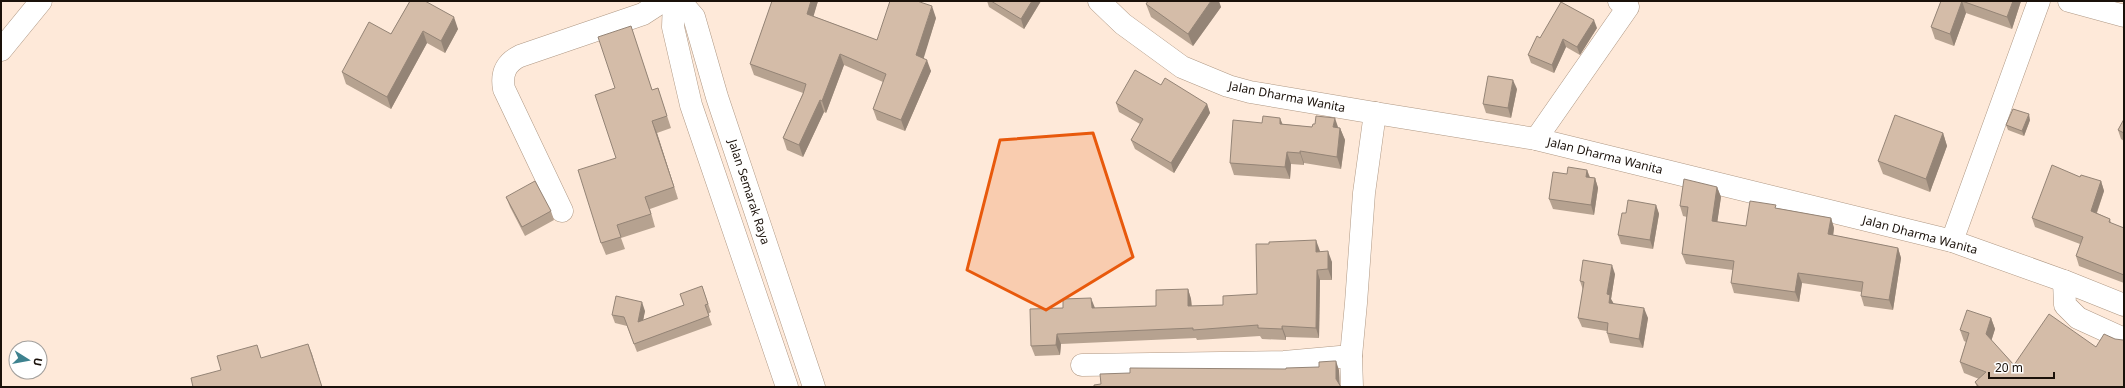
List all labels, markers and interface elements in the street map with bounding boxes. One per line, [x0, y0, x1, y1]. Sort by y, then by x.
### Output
street label: Jalan Dharma Wanita [1226, 77, 1347, 116]
street label: Jalan Dharma Wanita [1545, 133, 1665, 178]
street label: Jalan Semarak Raya [724, 136, 775, 247]
street label: Jalan Dharma Wanita [1860, 211, 1980, 258]
north arrow [8, 340, 48, 380]
scale bar [1989, 354, 2054, 380]
text: U [30, 356, 46, 368]
text: 20 m [1995, 359, 2023, 376]

